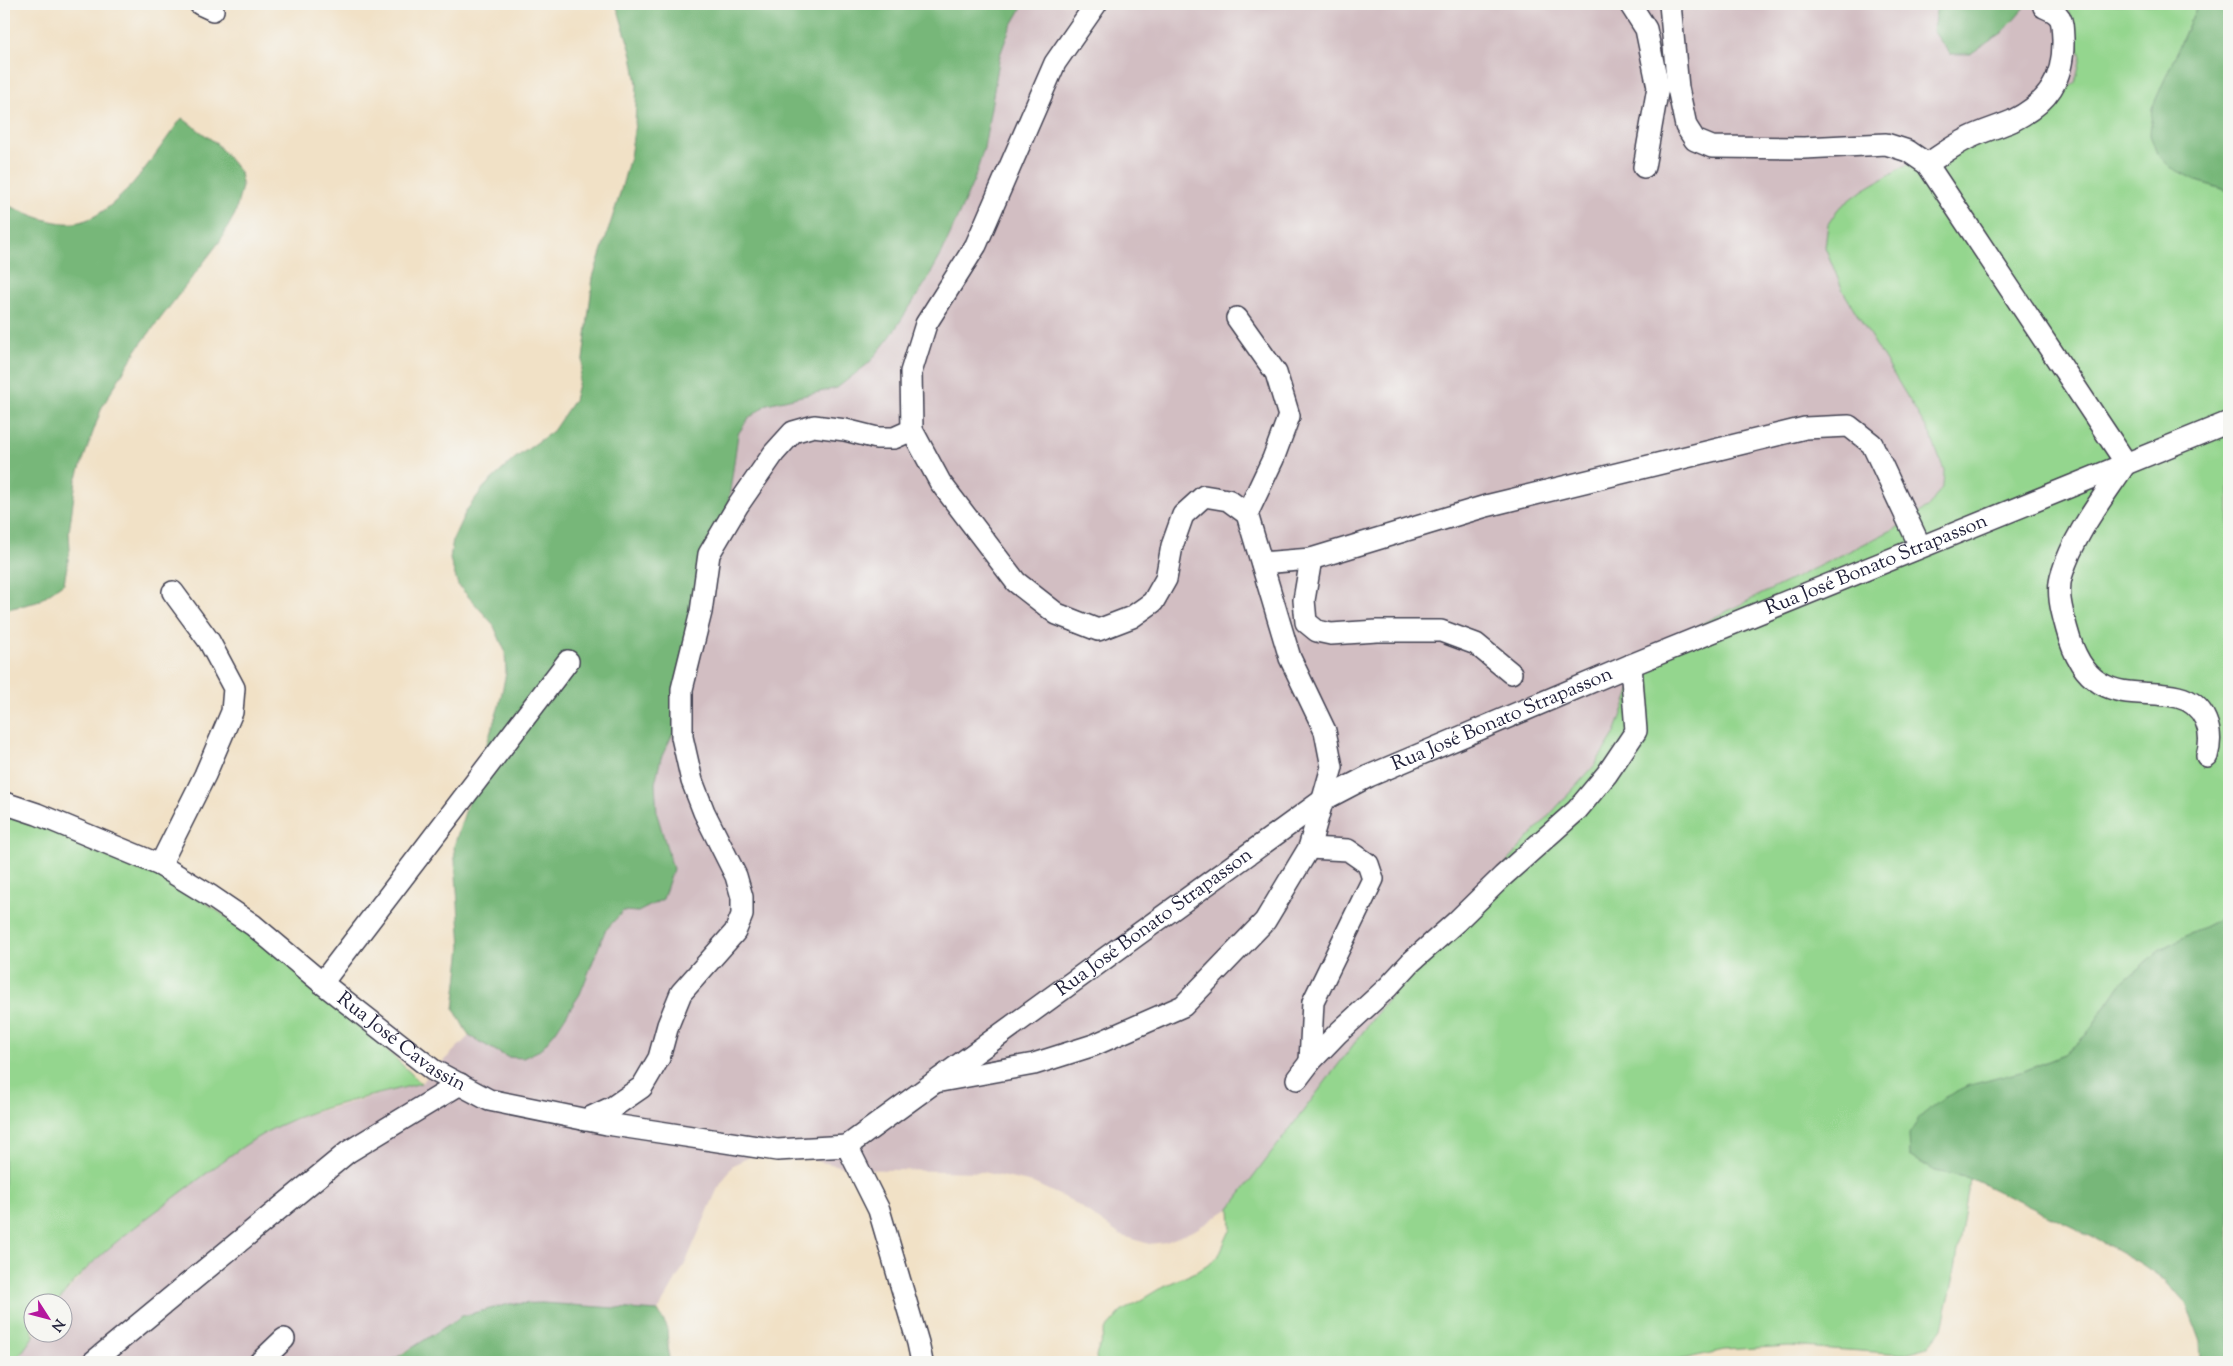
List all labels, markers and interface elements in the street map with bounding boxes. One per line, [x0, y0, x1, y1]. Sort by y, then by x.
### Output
street label: Rua José Bonato Strapasson [1761, 507, 1992, 623]
street label: Rua José Bonato Strapasson [1387, 660, 1617, 779]
street label: Rua José Bonato Strapasson [1050, 841, 1259, 1004]
street label: Rua José Cavassin [330, 985, 471, 1100]
north arrow [22, 1294, 72, 1344]
text: N [46, 1314, 68, 1335]

